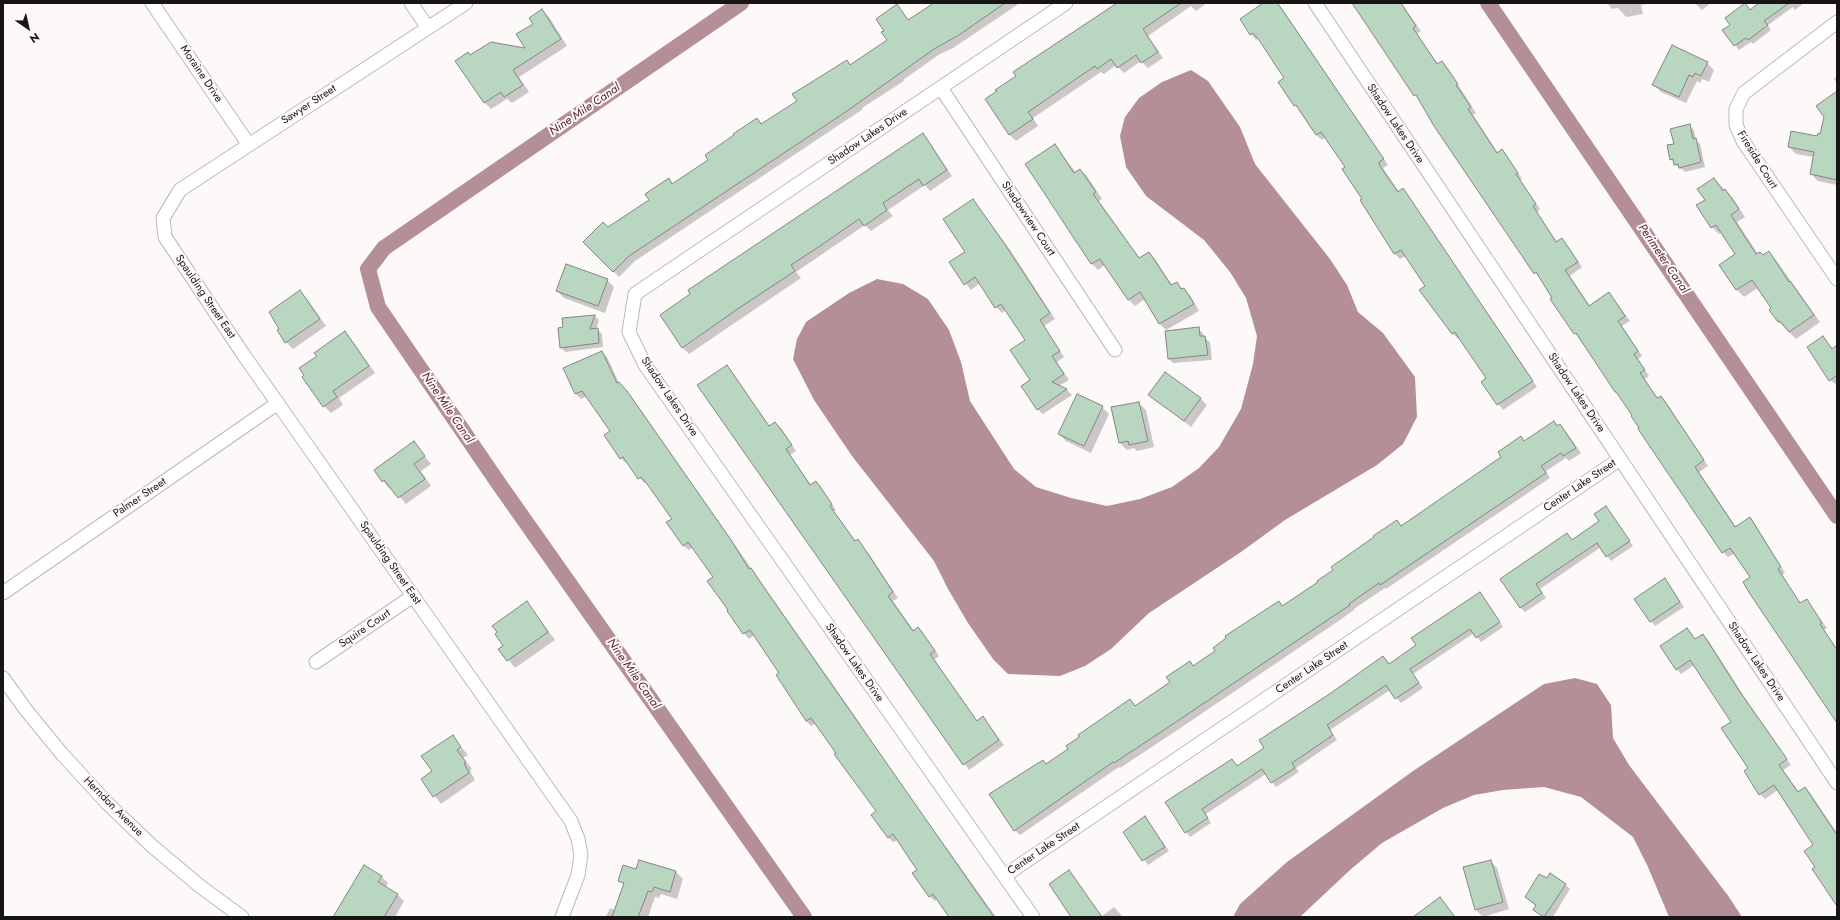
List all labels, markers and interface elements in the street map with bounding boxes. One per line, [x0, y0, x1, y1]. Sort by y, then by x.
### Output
north arrow [8, 8, 48, 48]
text: N [27, 29, 43, 47]
street label: Moraine Drive [177, 43, 225, 105]
water label: Nine Mile Canal [547, 81, 623, 139]
street label: Sawyer Street [279, 82, 339, 128]
street label: Shadow Lakes Drive [1364, 82, 1426, 166]
street label: Shadow Lakes Drive [826, 106, 910, 168]
street label: Fireside Court [1734, 129, 1780, 191]
street label: Shadowview Court [998, 179, 1058, 259]
water label: Perimeter Canal [1635, 222, 1691, 296]
street label: Spaulding Street East [172, 253, 238, 341]
street label: Shadow Lakes Drive [1545, 351, 1607, 435]
street label: Shadow Lakes Drive [638, 355, 700, 439]
water label: Nine Mile Canal [418, 370, 476, 446]
street label: Center Lake Street [1541, 457, 1619, 515]
street label: Palmer Street [111, 475, 169, 521]
street label: Spaulding Street East [356, 519, 424, 607]
street label: Squire Court [337, 607, 393, 651]
street label: Shadow Lakes Drive [1725, 620, 1787, 704]
street label: Shadow Lakes Drive [822, 621, 886, 705]
water label: Nine Mile Canal [603, 636, 663, 712]
street label: Center Lake Street [1273, 639, 1351, 697]
street label: Herndon Avenue [81, 775, 145, 839]
street label: Center Lake Street [1005, 820, 1083, 878]

